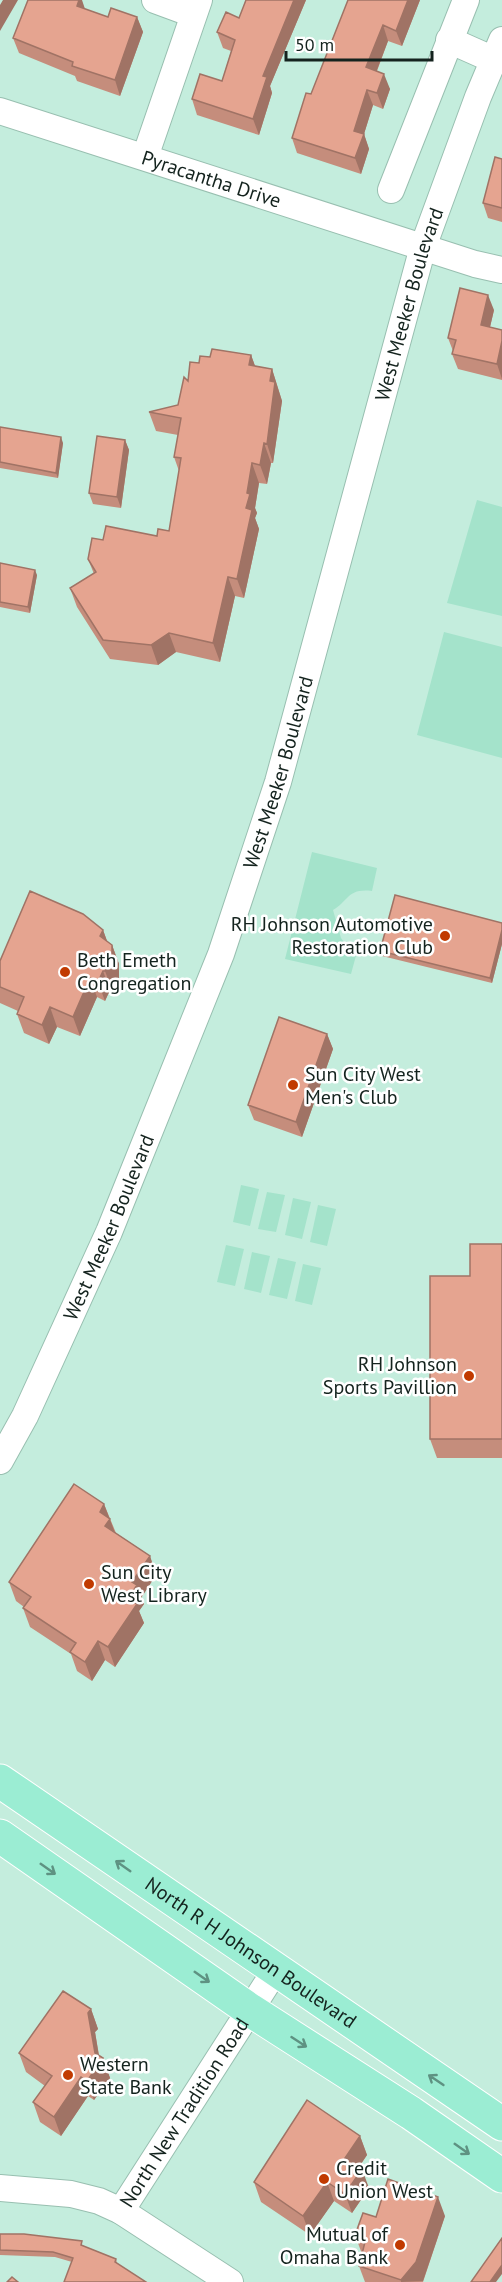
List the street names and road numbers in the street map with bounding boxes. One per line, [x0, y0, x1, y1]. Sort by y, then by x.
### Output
street label: Pyracantha Drive [138, 144, 284, 214]
street label: West Meeker Boulevard [369, 204, 449, 404]
street label: West Meeker Boulevard [237, 673, 319, 872]
street label: West Meeker Boulevard [57, 1130, 160, 1324]
street label: North R H Johnson Boulevard [140, 1871, 362, 2034]
street label: North New Tradition Road [114, 2013, 255, 2212]

